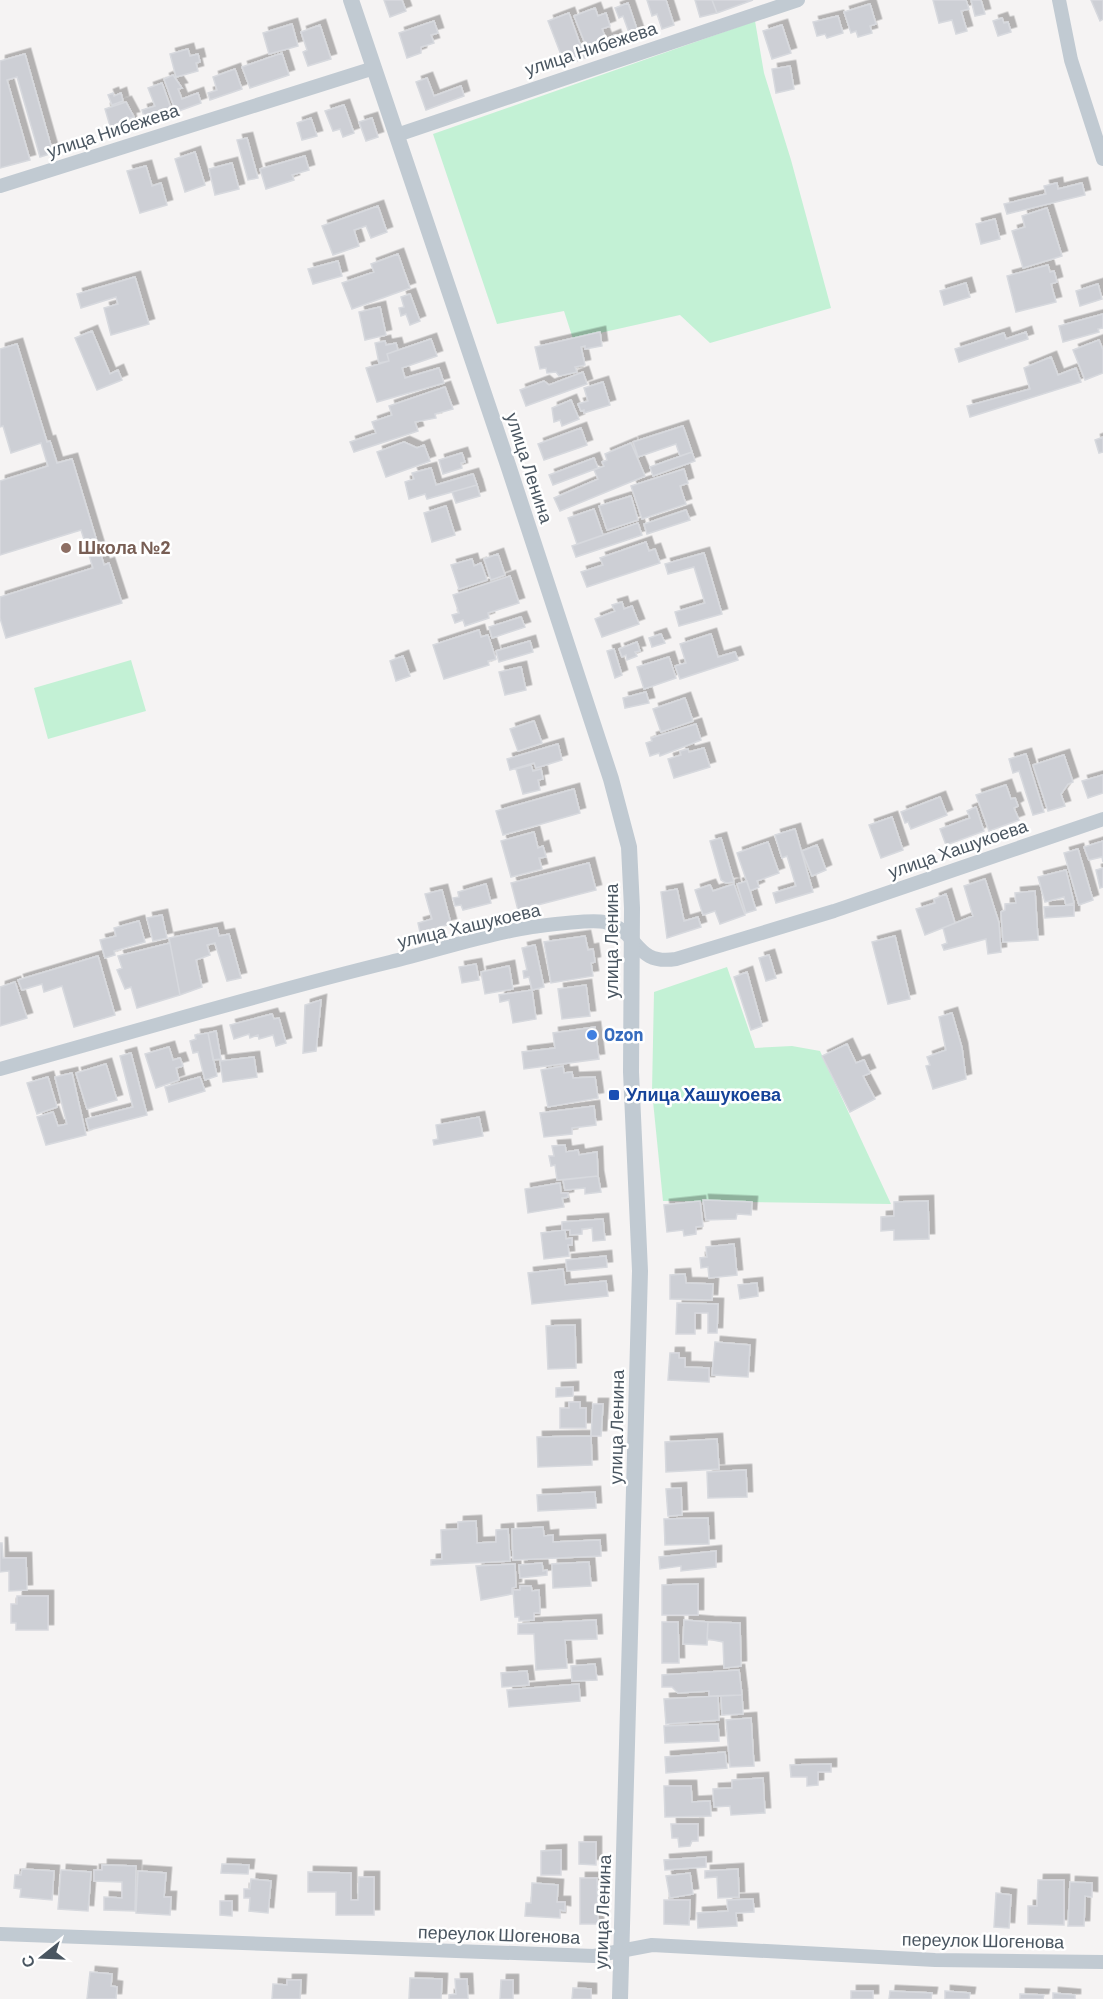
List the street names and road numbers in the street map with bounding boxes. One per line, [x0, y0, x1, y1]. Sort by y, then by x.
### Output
street label: улица Нибежева [522, 16, 660, 80]
street label: улица Нибежева [44, 98, 182, 162]
street label: улица Ленина [502, 410, 558, 527]
street label: улица Хашукоева [885, 814, 1031, 882]
street label: улица Ленина [600, 883, 622, 998]
street label: улица Хашукоева [395, 898, 543, 952]
street label: улица Ленина [604, 1368, 628, 1485]
street label: улица Ленина [589, 1853, 615, 1970]
street label: переулок Шогенова [418, 1920, 582, 1948]
street label: переулок Шогенова [902, 1928, 1065, 1952]

